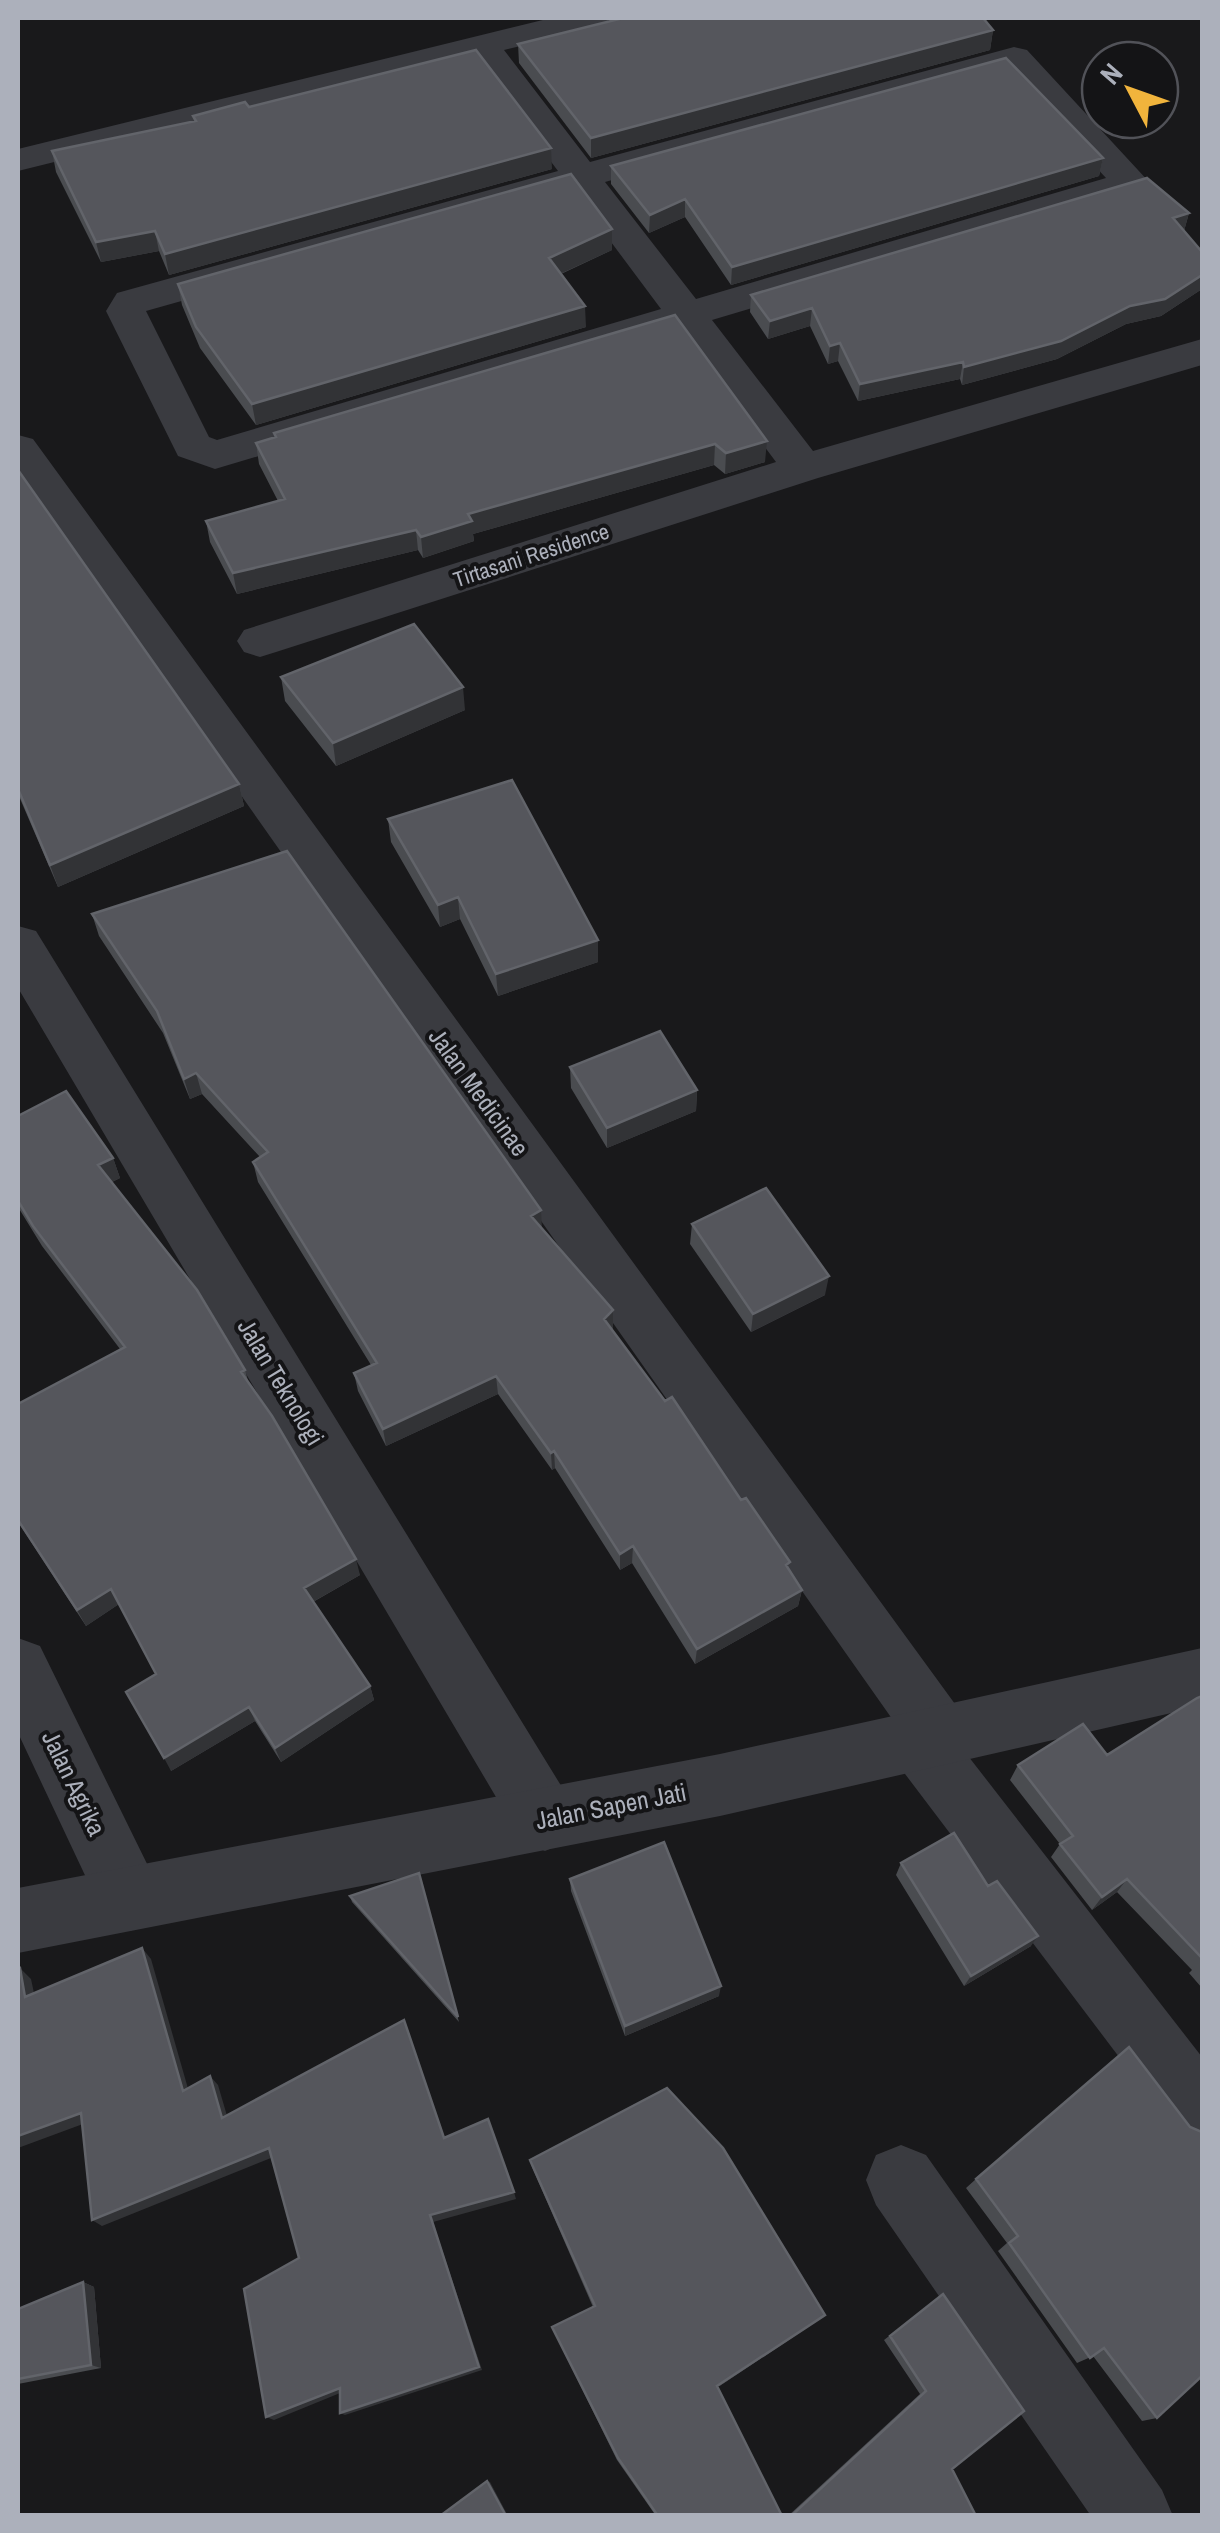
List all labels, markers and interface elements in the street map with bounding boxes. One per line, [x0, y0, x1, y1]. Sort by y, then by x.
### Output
north arrow [1080, 40, 1180, 140]
text: N [1091, 55, 1131, 92]
street label: Tirtasani Residence [449, 516, 613, 594]
street label: Jalan Medicinae [421, 1021, 537, 1163]
street label: Jalan Teknologi [230, 1312, 332, 1452]
street label: Jalan Agrika [34, 1725, 114, 1842]
street label: Jalan Sapen Jati [533, 1775, 689, 1837]

